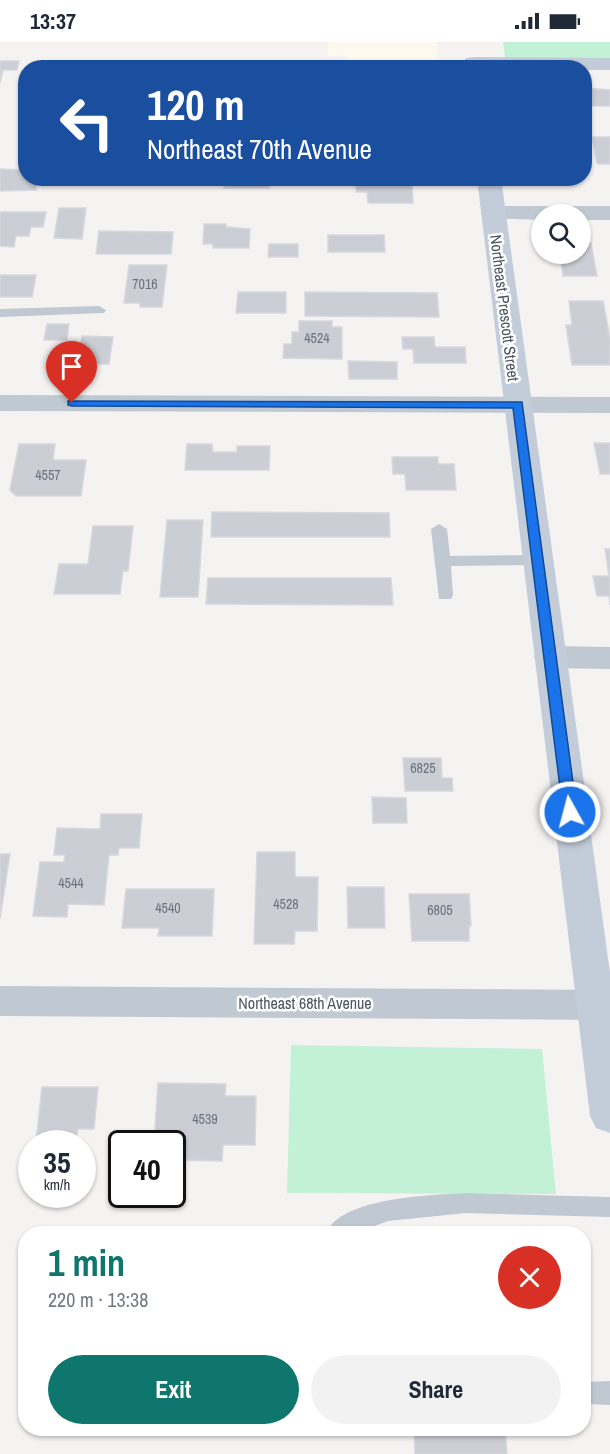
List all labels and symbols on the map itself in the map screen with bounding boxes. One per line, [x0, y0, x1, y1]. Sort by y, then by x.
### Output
street label: Northeast Prescott Street [485, 234, 525, 383]
house number: 7016 [132, 275, 158, 293]
house number: 4524 [304, 329, 330, 347]
pin [46, 341, 97, 403]
house number: 4557 [35, 466, 61, 484]
house number: 6825 [410, 759, 436, 777]
position arrow [538, 780, 602, 844]
house number: 4544 [58, 874, 84, 892]
house number: 4528 [273, 895, 299, 913]
house number: 4540 [155, 899, 181, 917]
house number: 6805 [427, 901, 453, 919]
street label: Northeast 68th Avenue [238, 992, 372, 1014]
house number: 4539 [192, 1110, 218, 1128]
speed limit sign: 40 [108, 1130, 186, 1208]

